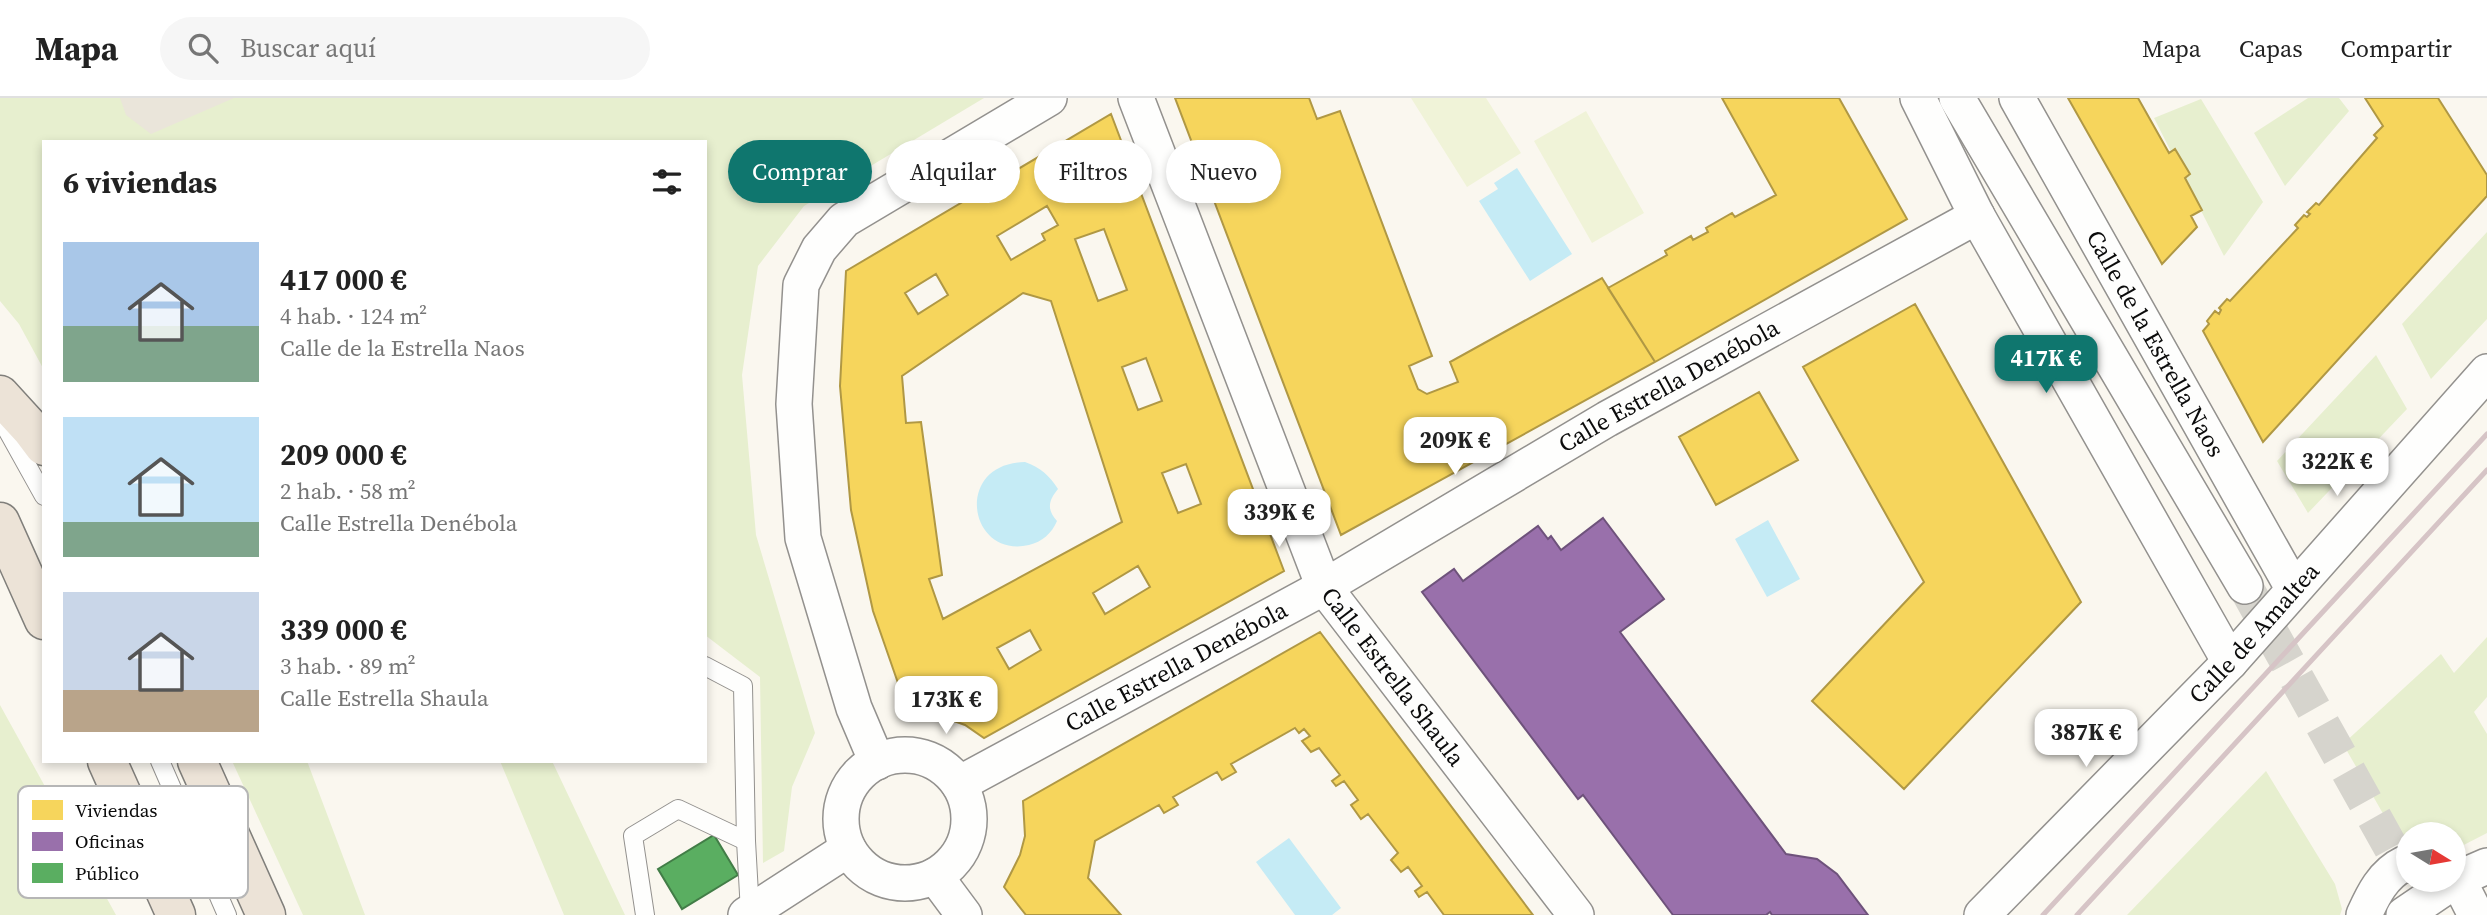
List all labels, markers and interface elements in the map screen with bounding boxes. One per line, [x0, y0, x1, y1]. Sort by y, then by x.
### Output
search box [160, 17, 650, 80]
text: Mapa [35, 26, 118, 71]
icon: search [184, 29, 222, 67]
text: Buscar aquí [240, 30, 376, 66]
text: Mapa [2142, 32, 2201, 65]
text: Capas [2239, 32, 2303, 65]
text: Compartir [2341, 32, 2452, 65]
chip: Comprar [728, 140, 872, 203]
chip: Alquilar [886, 140, 1020, 203]
chip: Filtros [1034, 140, 1152, 203]
chip: Nuevo [1166, 140, 1281, 203]
text: 6 viviendas [63, 162, 217, 203]
icon: filters [648, 163, 686, 201]
street label: Calle de la Estrella Naos [2079, 224, 2233, 463]
text: 417 000 € [280, 259, 407, 300]
icon: home [119, 270, 203, 354]
text: 4 hab. · 124 m² [280, 300, 427, 332]
street label: Calle Estrella Denébola [1552, 310, 1786, 460]
text: Calle de la Estrella Naos [280, 332, 525, 364]
pin: 417K € [1989, 336, 2103, 395]
text: 417K € [2011, 342, 2081, 374]
pin: 209K € [1398, 418, 1512, 477]
text: 209K € [1420, 424, 1490, 456]
text: 209 000 € [280, 434, 407, 475]
pin: 322K € [2280, 438, 2394, 498]
icon: home [119, 445, 203, 529]
text: 322K € [2302, 445, 2372, 477]
text: 2 hab. · 58 m² [280, 475, 416, 507]
pin: 339K € [1222, 490, 1336, 549]
text: 339K € [1244, 496, 1314, 528]
text: Calle Estrella Denébola [280, 507, 517, 539]
street label: Calle de Amaltea [2181, 555, 2327, 711]
street label: Calle Estrella Shaula [1314, 580, 1473, 773]
street label: Calle Estrella Denébola [1059, 592, 1294, 740]
text: 339 000 € [280, 609, 407, 650]
icon: home [119, 620, 203, 704]
text: 3 hab. · 89 m² [280, 650, 416, 682]
pin: 173K € [889, 676, 1003, 736]
text: Calle Estrella Shaula [280, 682, 489, 714]
text: 173K € [911, 683, 981, 715]
pin: 387K € [2029, 710, 2143, 769]
text: 387K € [2051, 716, 2121, 748]
legend [18, 786, 248, 898]
text: Viviendas [75, 797, 158, 823]
north arrow [2396, 822, 2466, 892]
map controls [2396, 822, 2466, 892]
text: Oficinas [75, 828, 144, 854]
text: Público [75, 860, 139, 886]

